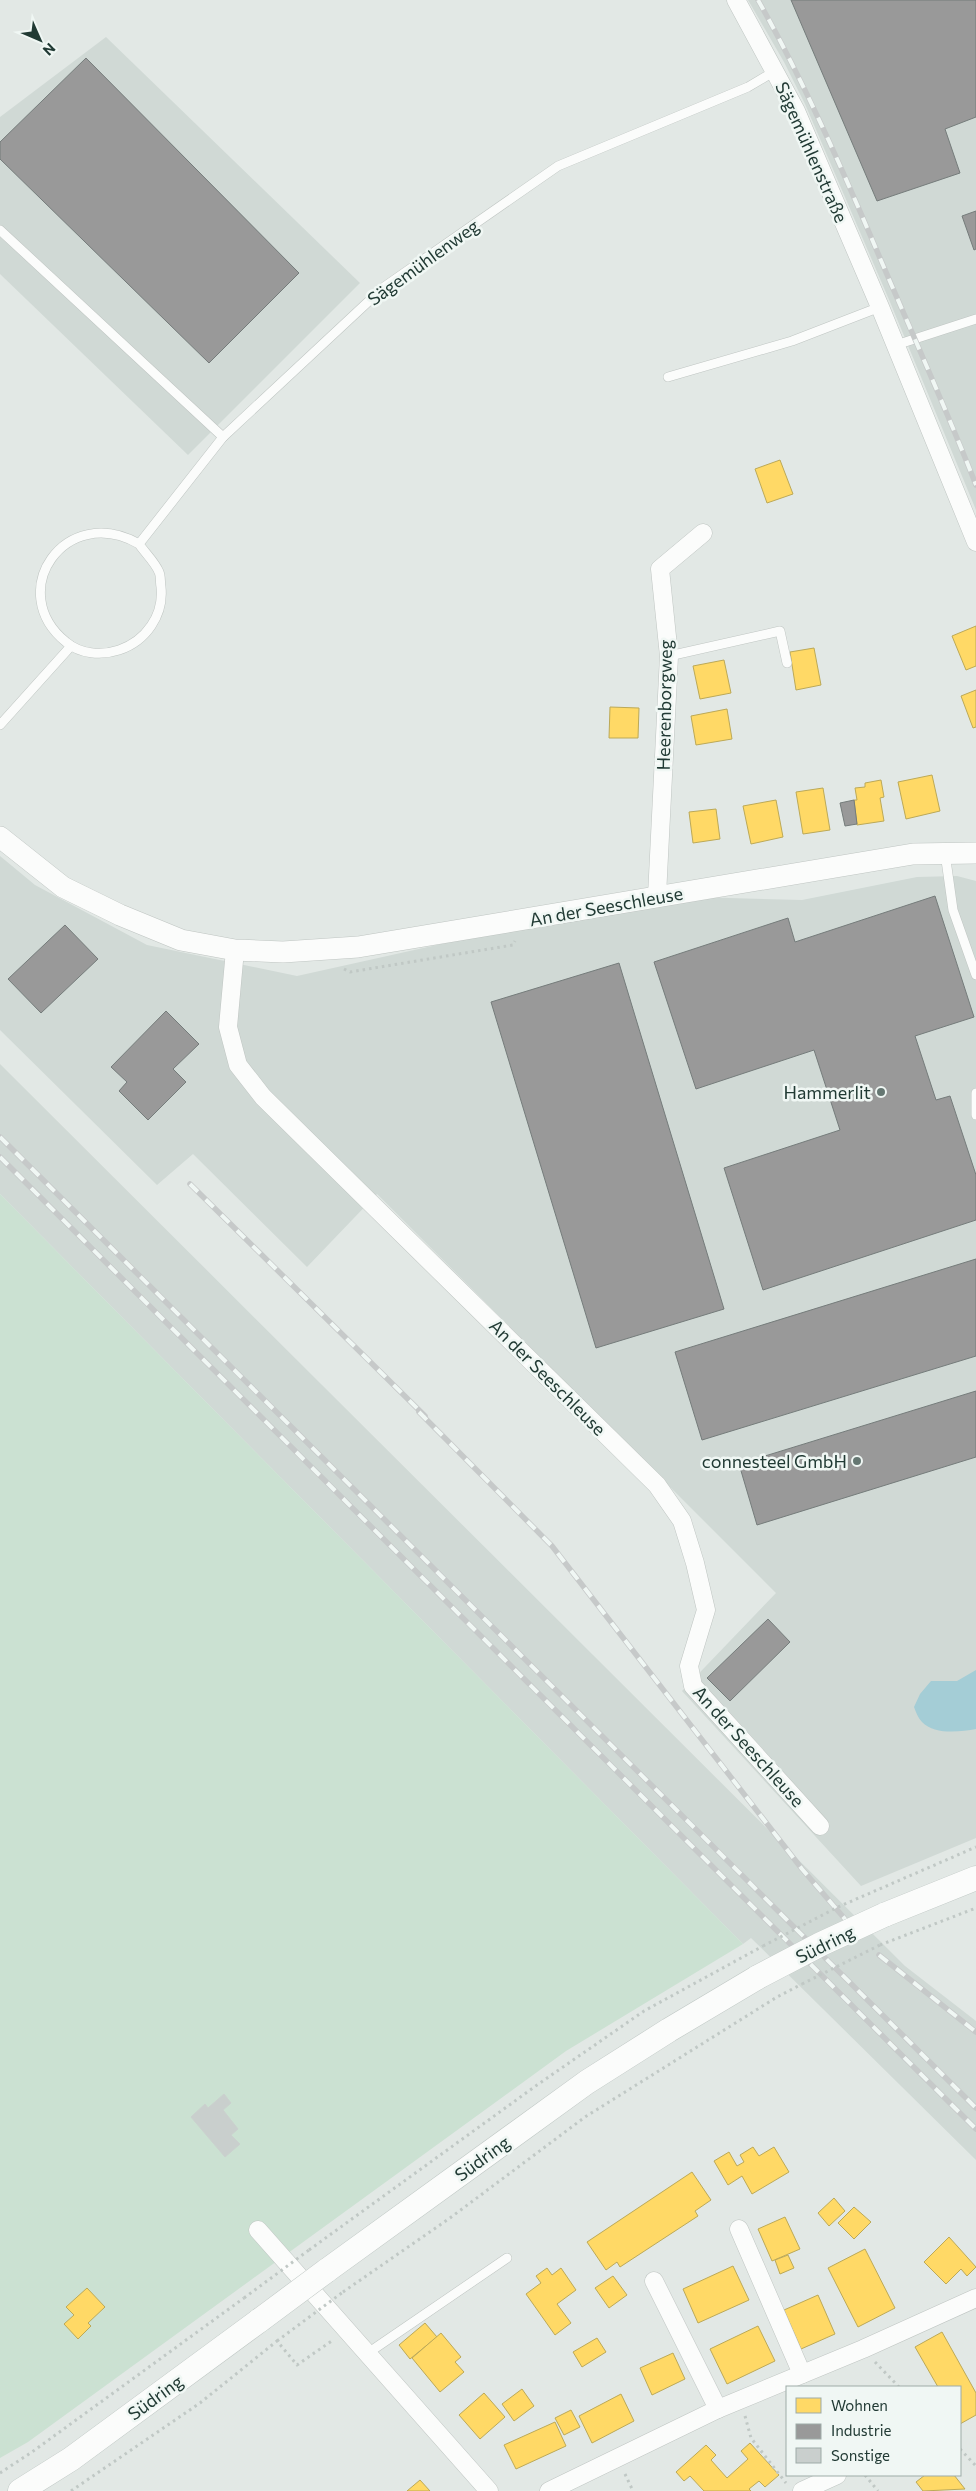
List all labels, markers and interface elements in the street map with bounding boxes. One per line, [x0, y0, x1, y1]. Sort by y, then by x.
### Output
north arrow [15, 15, 65, 65]
text: N [40, 40, 59, 59]
street label: Sägemühlenstraße [771, 78, 853, 226]
street label: Sägemühlenweg [363, 214, 483, 310]
street label: Heerenborgweg [652, 639, 676, 771]
street label: An der Seeschleuse [528, 882, 684, 930]
place label: Hammerlit [783, 1081, 871, 1103]
marker: Hammerlit [875, 1086, 887, 1098]
street label: An der Seeschleuse [485, 1314, 611, 1440]
place label: connesteel GmbH [702, 1450, 847, 1472]
marker: connesteel GmbH [851, 1455, 863, 1467]
street label: An der Seeschleuse [689, 1681, 809, 1811]
street label: Südring [792, 1920, 858, 1968]
street label: Südring [450, 2130, 514, 2185]
street label: Südring [123, 2369, 187, 2424]
legend [786, 2386, 961, 2476]
text: Wohnen [831, 2396, 888, 2414]
text: Industrie [831, 2421, 892, 2439]
text: Sonstige [831, 2446, 890, 2464]

